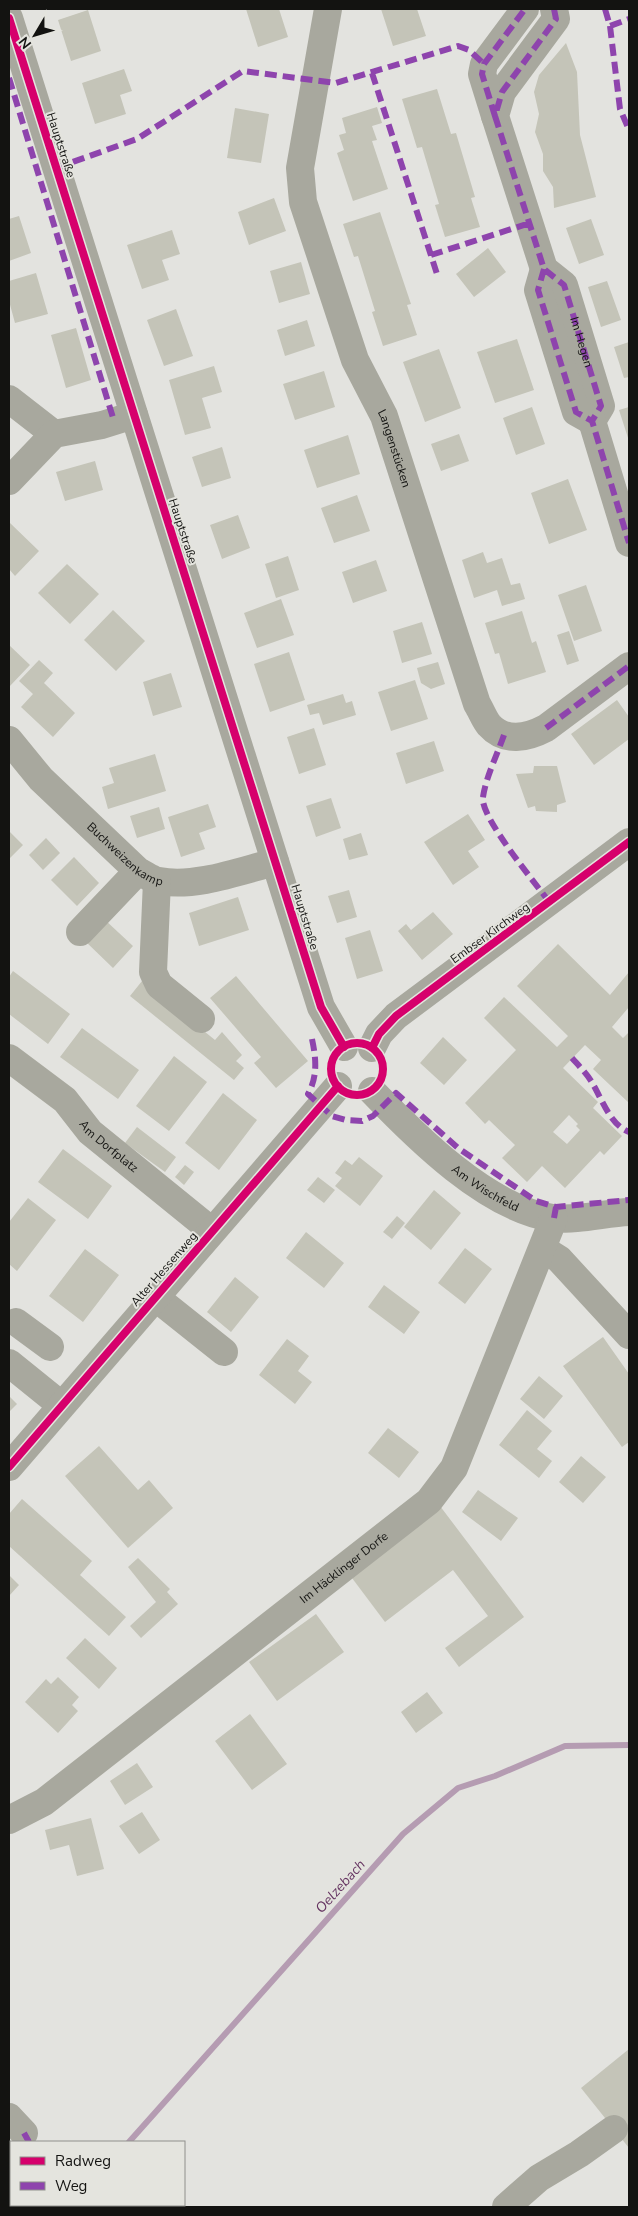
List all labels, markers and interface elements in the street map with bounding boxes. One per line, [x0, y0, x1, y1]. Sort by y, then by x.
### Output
north arrow [10, 10, 60, 60]
text: N [14, 33, 36, 53]
street label: Hauptstraße [43, 110, 79, 180]
street label: Im Hegen [566, 315, 597, 369]
street label: Langenstücken [374, 406, 415, 490]
street label: Hauptstraße [165, 496, 201, 566]
street label: Buchweizenkamp [84, 819, 164, 890]
street label: Hauptstraße [287, 882, 323, 952]
street label: Embser Kirchweg [447, 899, 533, 967]
street label: Am Dorfplatz [76, 1117, 142, 1176]
street label: Am Wischfeld [448, 1161, 522, 1215]
street label: Alter Hessenweg [127, 1228, 201, 1310]
street label: Im Häcklinger Dorfe [296, 1528, 391, 1607]
water label: Oelzebach [311, 1855, 370, 1917]
legend [10, 2141, 185, 2206]
text: Radweg [55, 2151, 111, 2171]
text: Weg [55, 2176, 87, 2196]

